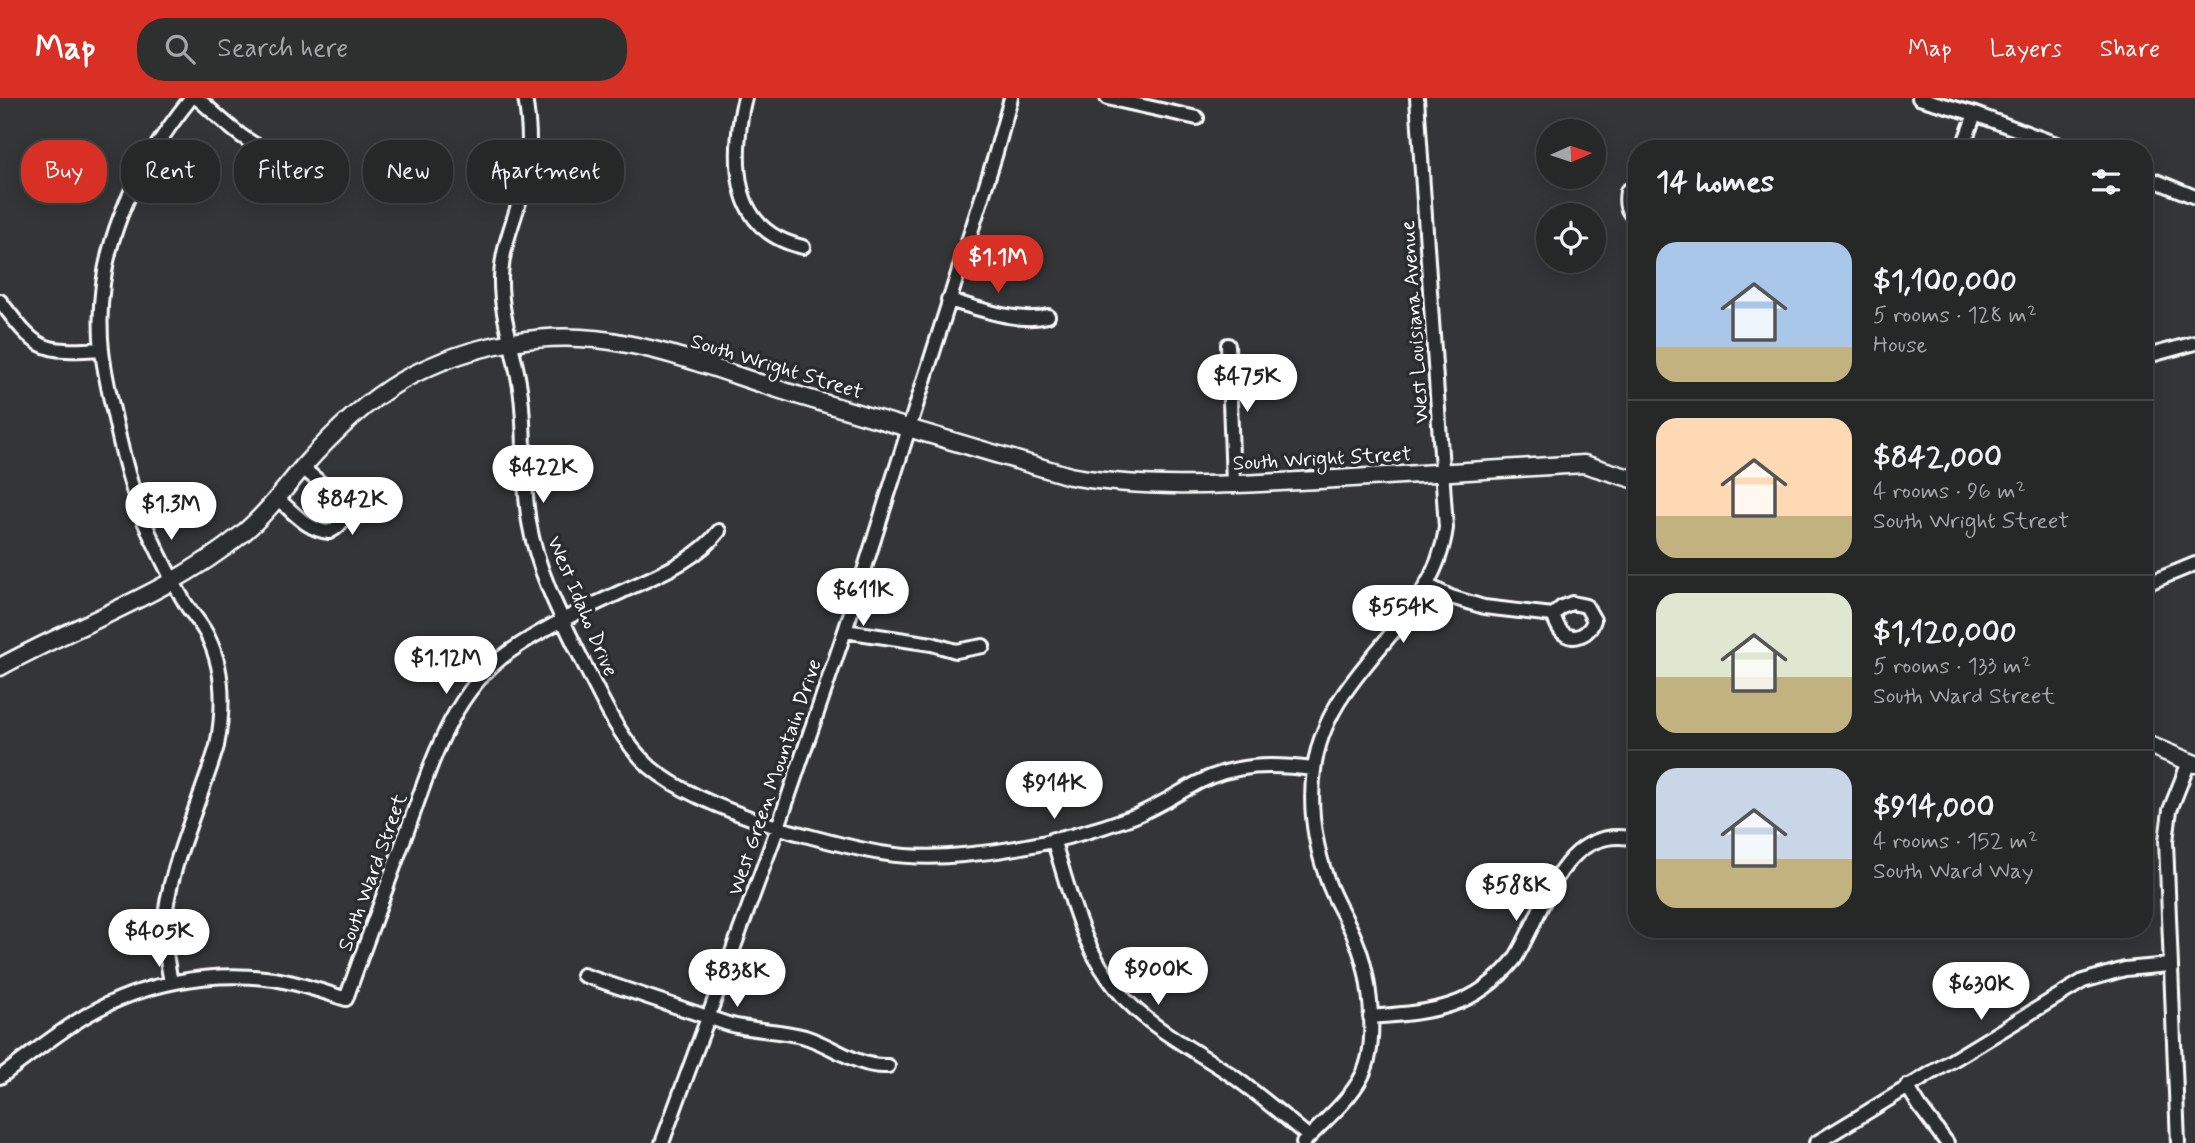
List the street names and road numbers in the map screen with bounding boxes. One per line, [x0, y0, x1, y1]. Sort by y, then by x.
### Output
street label: West Louisiana Avenue [1394, 219, 1436, 424]
street label: South Wright Street [687, 327, 867, 408]
street label: South Wright Street [1232, 440, 1412, 479]
street label: West Idaho Drive [540, 532, 624, 681]
street label: West Green Mountain Drive [721, 655, 829, 899]
street label: South Ward Street [331, 789, 415, 955]

